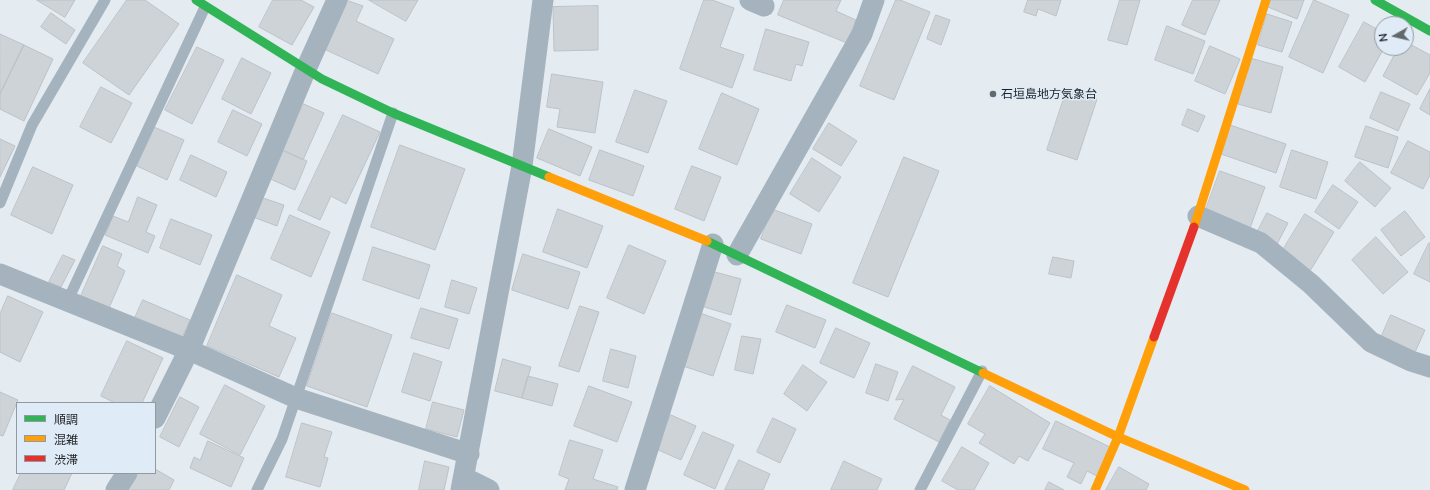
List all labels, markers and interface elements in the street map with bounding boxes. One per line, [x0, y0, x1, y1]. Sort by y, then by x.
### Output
north arrow [1374, 16, 1414, 56]
text: N [1376, 32, 1391, 43]
place label: 石垣島地方気象台 [1001, 87, 1097, 101]
marker: 石垣島地方気象台 [988, 89, 998, 99]
legend [16, 402, 156, 474]
text: 順調 [54, 412, 78, 427]
text: 混雑 [54, 432, 78, 447]
text: 渋滞 [54, 452, 78, 467]

